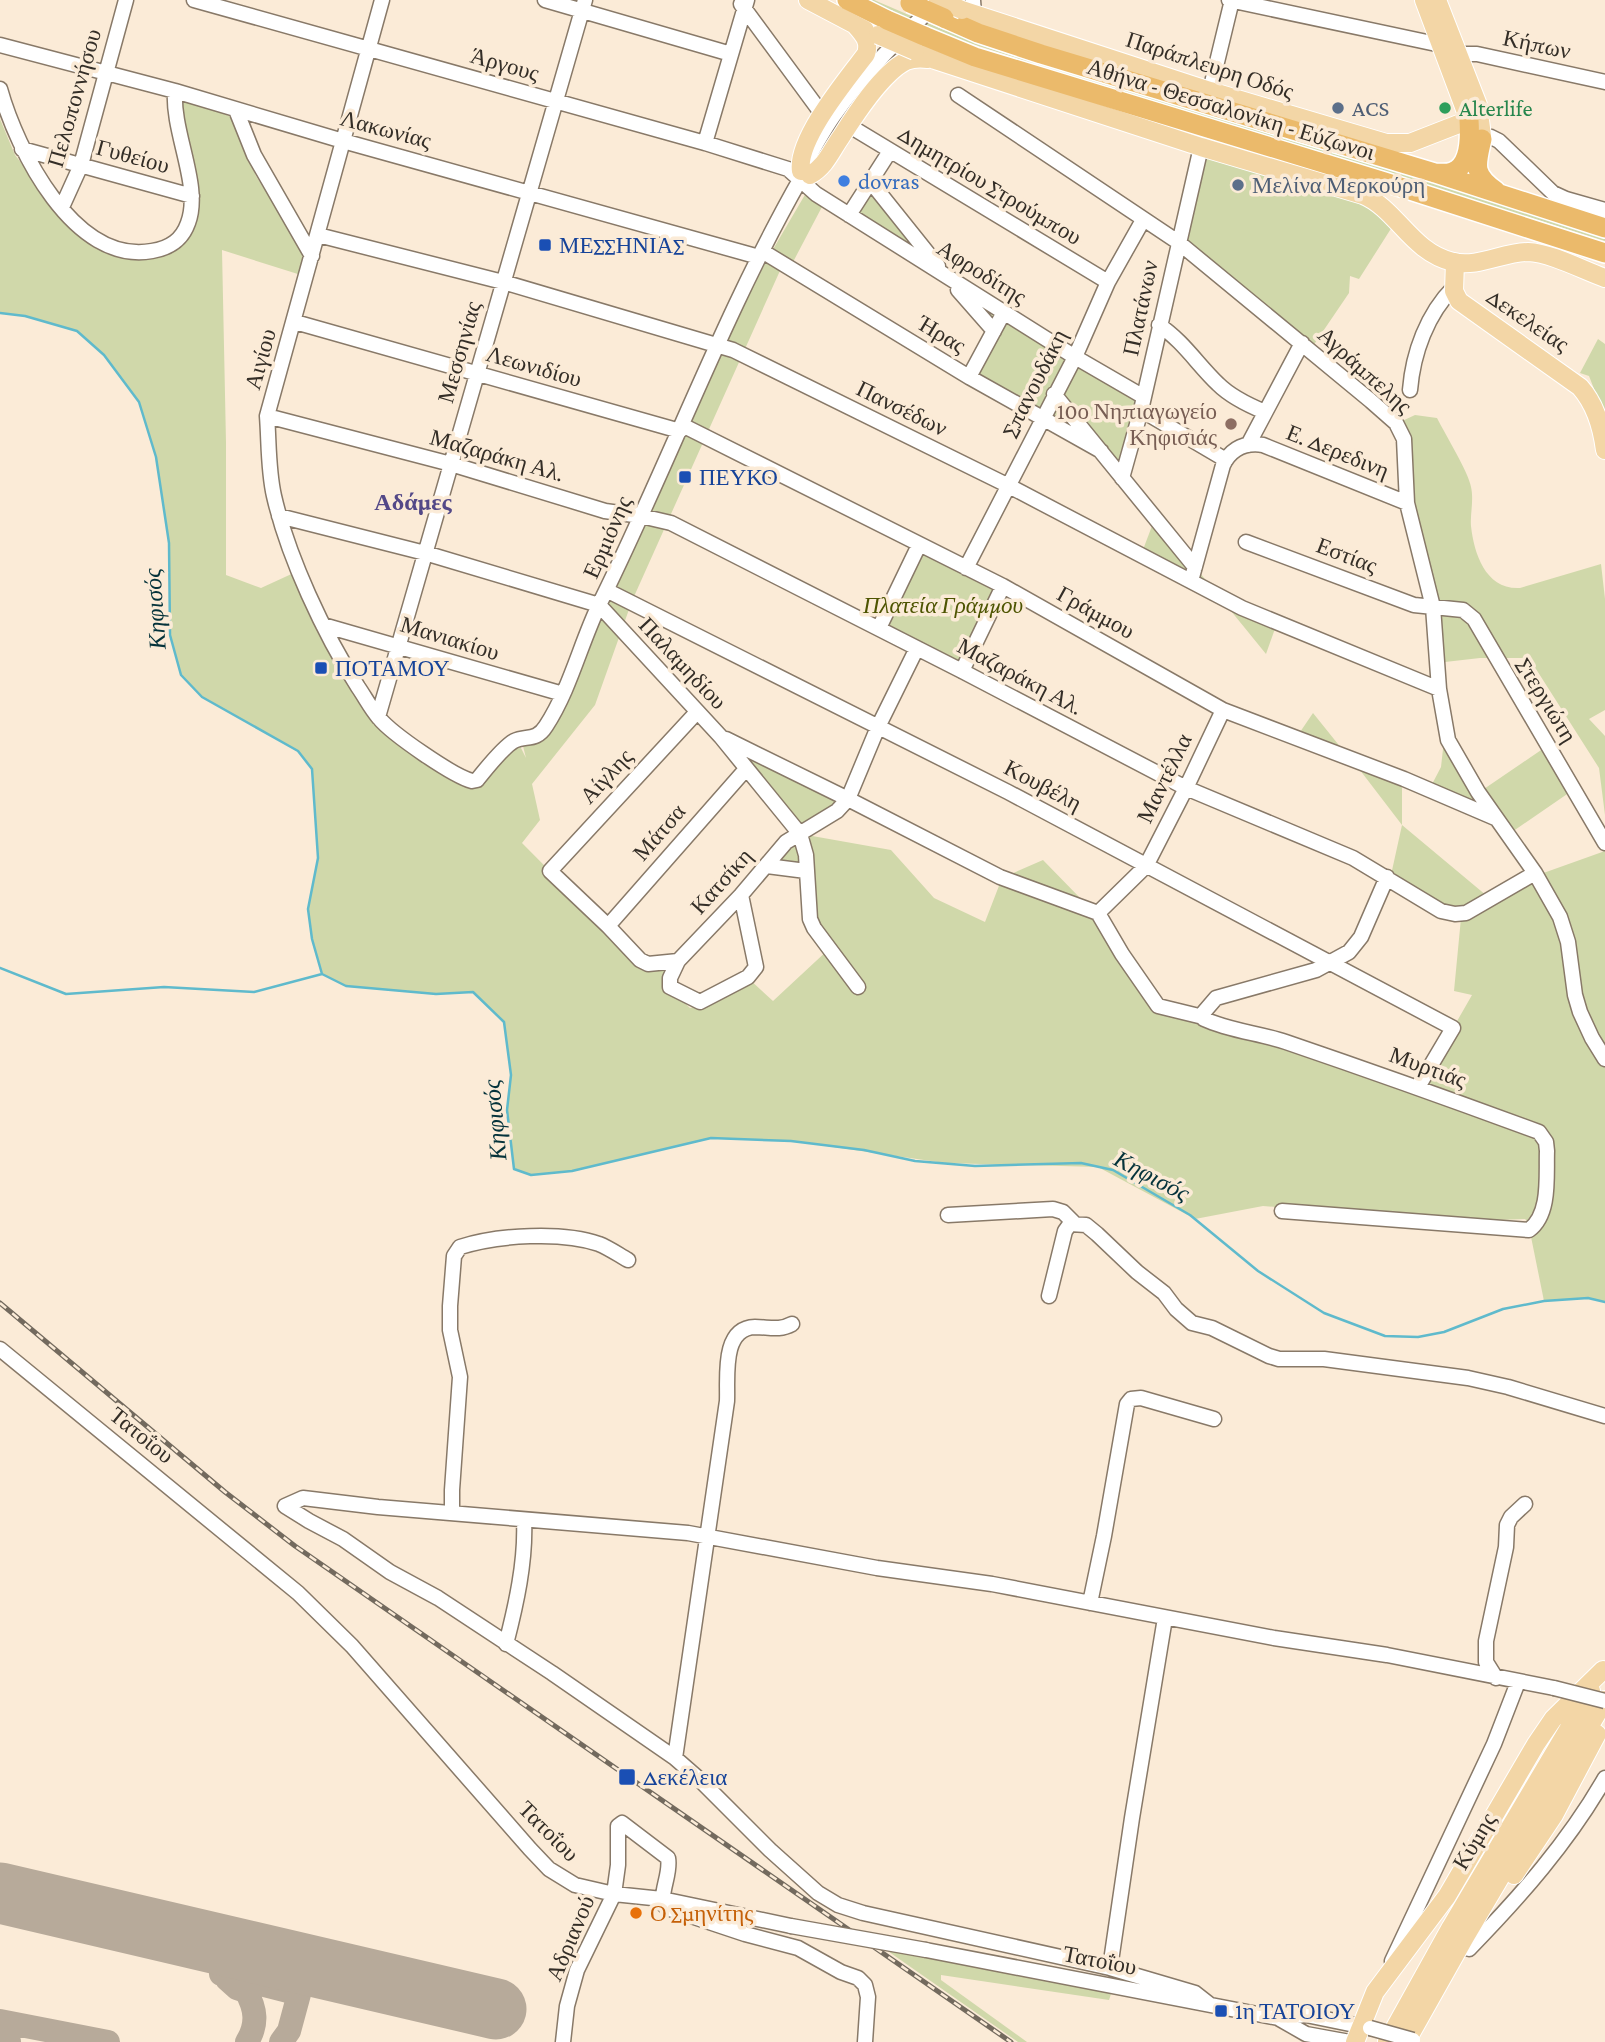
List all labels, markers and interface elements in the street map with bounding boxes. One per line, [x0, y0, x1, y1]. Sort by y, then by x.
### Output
street label: Κήπων [1501, 24, 1573, 64]
street label: Πελοποννήσου [42, 26, 106, 170]
street label: Παράπλευρη Οδός [1123, 26, 1297, 104]
street label: Άργους [468, 42, 542, 86]
street label: Αθήνα - Θεσσαλονίκη - Εύζωνοι [1084, 53, 1379, 165]
place label: ACS [1352, 95, 1389, 121]
place label: Alterlife [1459, 95, 1533, 121]
marker: ACS [1330, 100, 1346, 116]
marker: Alterlife [1437, 100, 1453, 116]
street label: Λακωνίας [338, 104, 434, 154]
street label: Δημητρίου Στρούμπου [894, 120, 1086, 250]
street label: Γυθείου [94, 134, 172, 178]
place label: dovras [858, 168, 920, 194]
place label: Μελίνα Μερκούρη [1252, 172, 1425, 198]
marker: dovras [836, 173, 852, 189]
marker: Μελίνα Μερκούρη [1230, 177, 1246, 193]
place label: ΜΕΣΣΗΝΙΑΣ [559, 232, 684, 258]
street label: Αφροδίτης [933, 234, 1031, 310]
marker: ΜΕΣΣΗΝΙΑΣ [537, 237, 553, 253]
street label: Πλατάνων [1117, 258, 1163, 358]
street label: Δεκελείας [1482, 283, 1574, 357]
street label: Μεσσηνίας [432, 298, 486, 406]
street label: Ήρας [912, 309, 971, 358]
street label: Αγράμπελης [1313, 321, 1417, 419]
street label: Σπανουδάκη [996, 325, 1072, 441]
street label: Αιγίου [239, 326, 281, 392]
street label: Λεωνιδίου [483, 340, 585, 392]
street label: Πανσέδων [852, 375, 952, 441]
place label: 10ο Νηπιαγωγείο Κηφισιάς [1057, 398, 1217, 450]
marker: 10ο Νηπιαγωγείο Κηφισιάς [1223, 416, 1239, 432]
street label: Ε. Δερεδινη [1283, 419, 1393, 483]
street label: Μαζαράκη Αλ. [427, 424, 567, 486]
place label: ΠΕΥΚΟ [699, 464, 778, 490]
marker: ΠΕΥΚΟ [677, 469, 693, 485]
district label: Αδάμες [374, 488, 453, 515]
street label: Ερμιόνης [577, 492, 637, 582]
street label: Εστίας [1313, 532, 1381, 578]
water label: Κηφισός [138, 567, 171, 652]
street label: Γράμμου [1053, 580, 1139, 644]
park label: Πλατεία Γράμμου [862, 592, 1023, 618]
street label: Μανιακίου [398, 611, 502, 665]
street label: Παλαμηδίου [634, 612, 732, 714]
street label: Μαζαράκη Αλ. [953, 632, 1087, 720]
street label: Στεργιώτη [1512, 653, 1582, 747]
place label: ΠΟΤΑΜΟΥ [335, 655, 450, 681]
marker: ΠΟΤΑΜΟΥ [313, 660, 329, 676]
street label: Μαντέλλα [1131, 729, 1197, 827]
street label: Αίγλης [574, 743, 638, 809]
street label: Κουβέλη [1000, 754, 1086, 816]
street label: Μάτσα [627, 798, 691, 866]
street label: Κατσίκη [685, 843, 757, 919]
street label: Μυρτιάς [1386, 1041, 1470, 1093]
water label: Κηφισός [477, 1078, 512, 1163]
water label: Κηφισός [1109, 1144, 1195, 1207]
street label: Τατοΐου [105, 1402, 179, 1468]
place label: Δεκέλεια [643, 1764, 727, 1790]
marker: Δεκέλεια [617, 1767, 637, 1787]
street label: Τατοΐου [514, 1796, 584, 1866]
street label: Κύμης [1447, 1808, 1501, 1874]
street label: Αδριανού [540, 1891, 600, 1985]
place label: Ο Σμηνίτης [650, 1900, 753, 1926]
marker: Ο Σμηνίτης [628, 1905, 644, 1921]
street label: Τατοΐου [1061, 1940, 1139, 1980]
place label: 1η ΤΑΤΟΙΟΥ [1235, 1998, 1356, 2024]
marker: 1η ΤΑΤΟΙΟΥ [1213, 2003, 1229, 2019]

